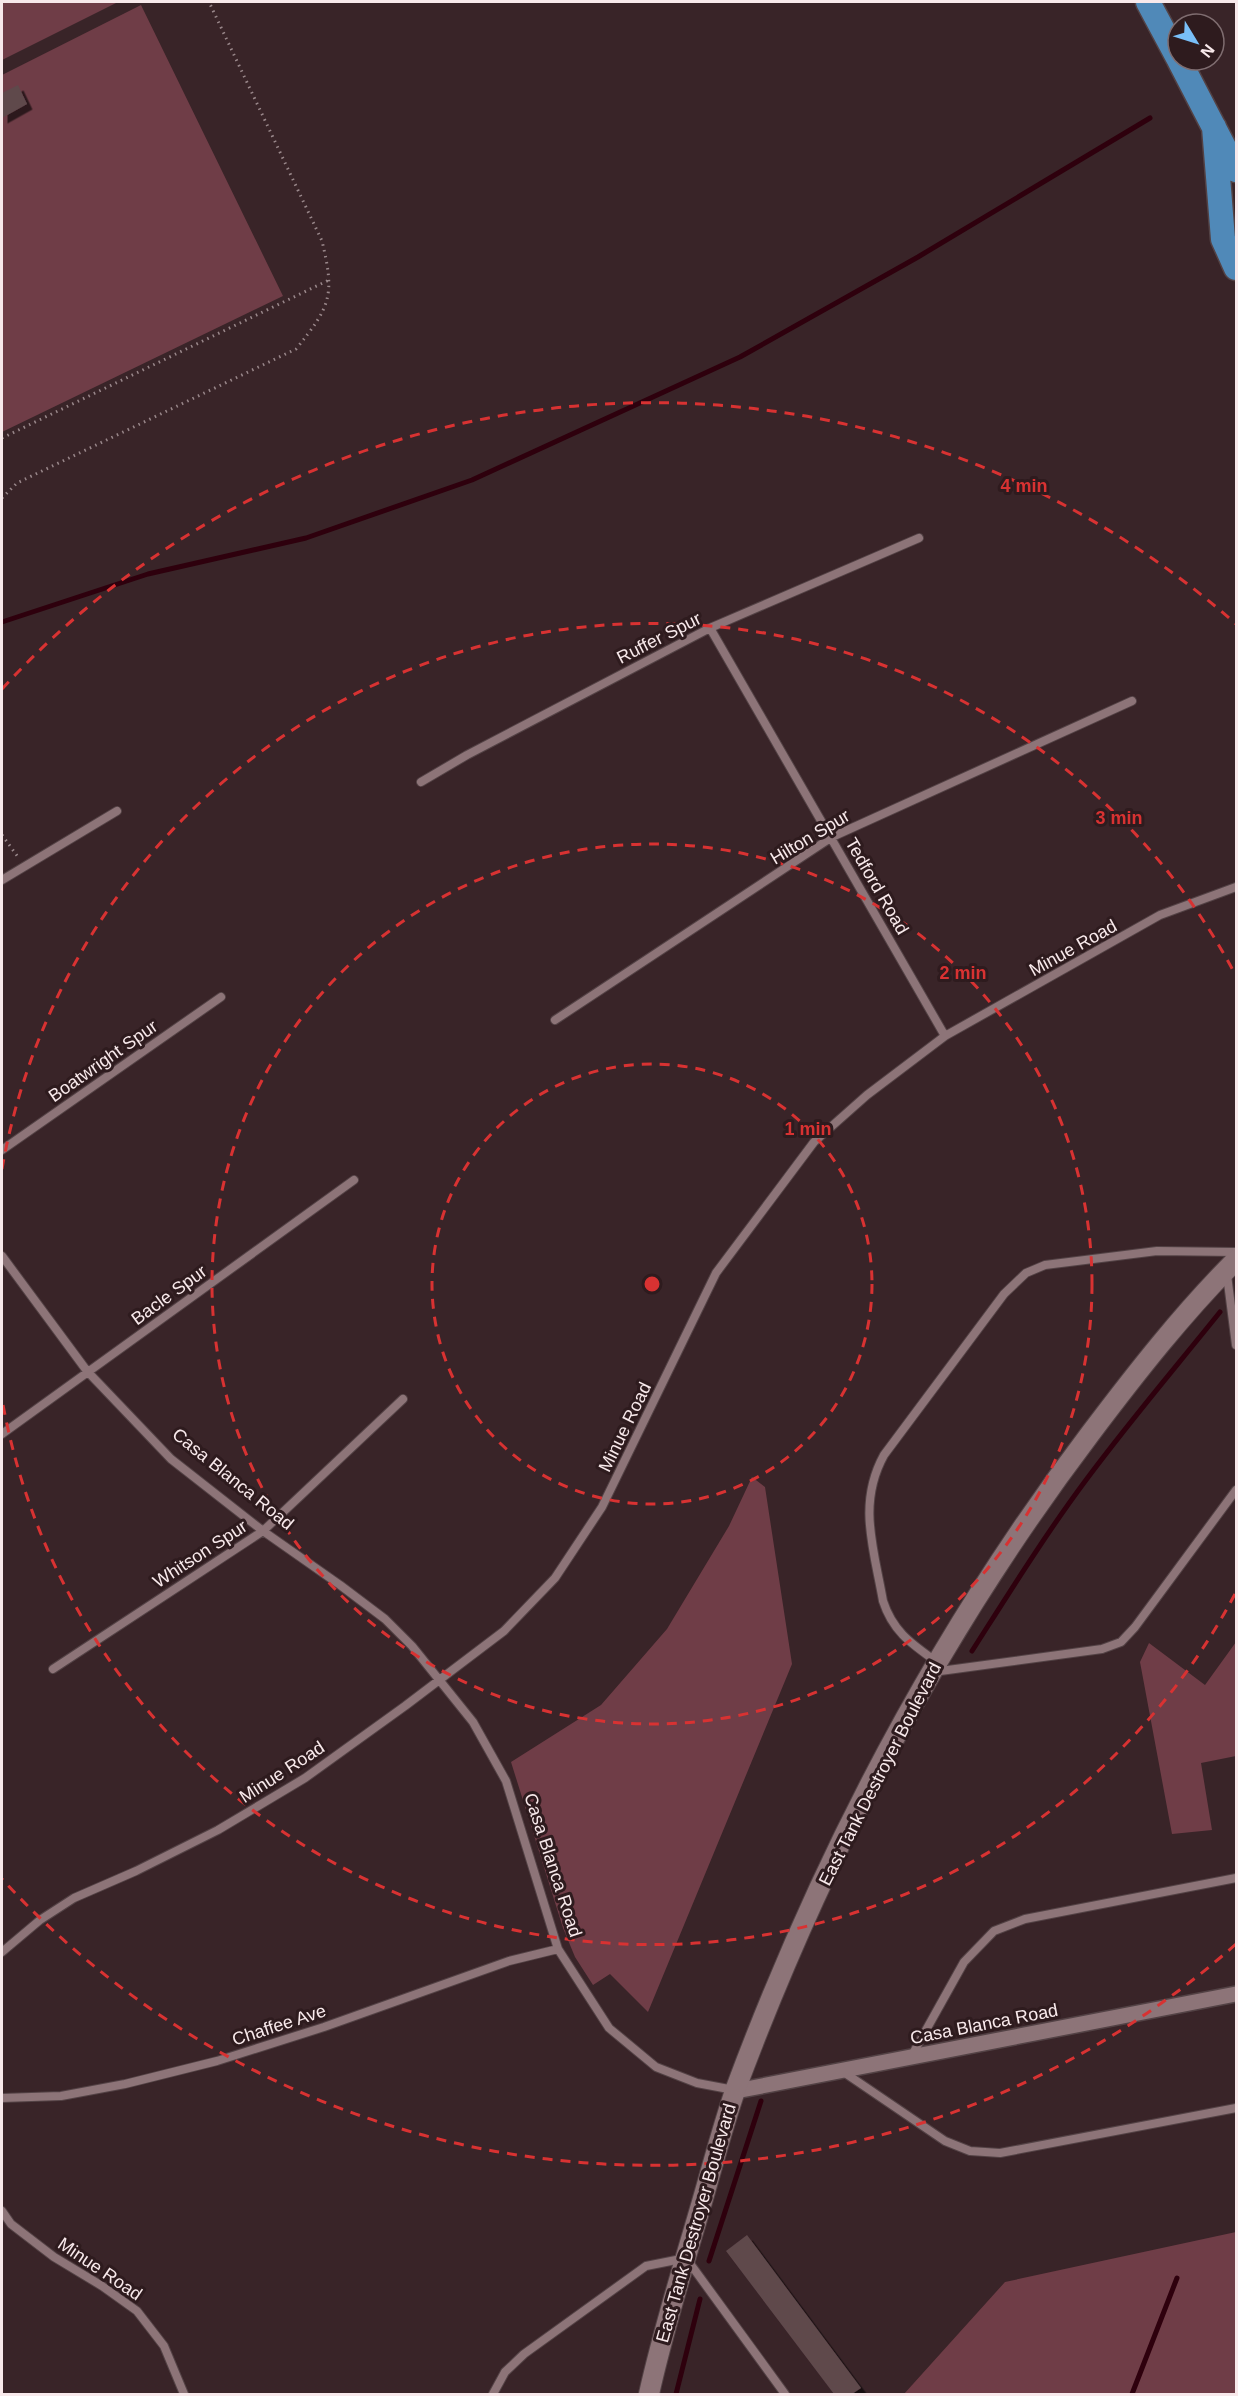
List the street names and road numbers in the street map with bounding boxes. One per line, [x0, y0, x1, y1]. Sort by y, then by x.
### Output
street label: Ruffer Spur [614, 608, 704, 668]
street label: Hilton Spur [767, 805, 853, 869]
street label: Tedford Road [841, 834, 913, 938]
street label: Minue Road [1026, 916, 1120, 980]
street label: Boatwright Spur [45, 1016, 161, 1106]
street label: Bacle Spur [128, 1261, 210, 1329]
street label: Minue Road [595, 1379, 655, 1475]
street label: Casa Blanca Road [168, 1424, 298, 1534]
street label: Whitson Spur [149, 1516, 251, 1592]
street label: East Tank Destroyer Boulevard [815, 1659, 945, 1889]
street label: Minue Road [236, 1737, 328, 1807]
street label: Casa Blanca Road [520, 1791, 586, 1939]
street label: Chaffee Ave [230, 2000, 328, 2050]
street label: Casa Blanca Road [908, 2000, 1060, 2048]
street label: East Tank Destroyer Boulevard [652, 2101, 740, 2345]
street label: Minue Road [54, 2234, 146, 2304]

